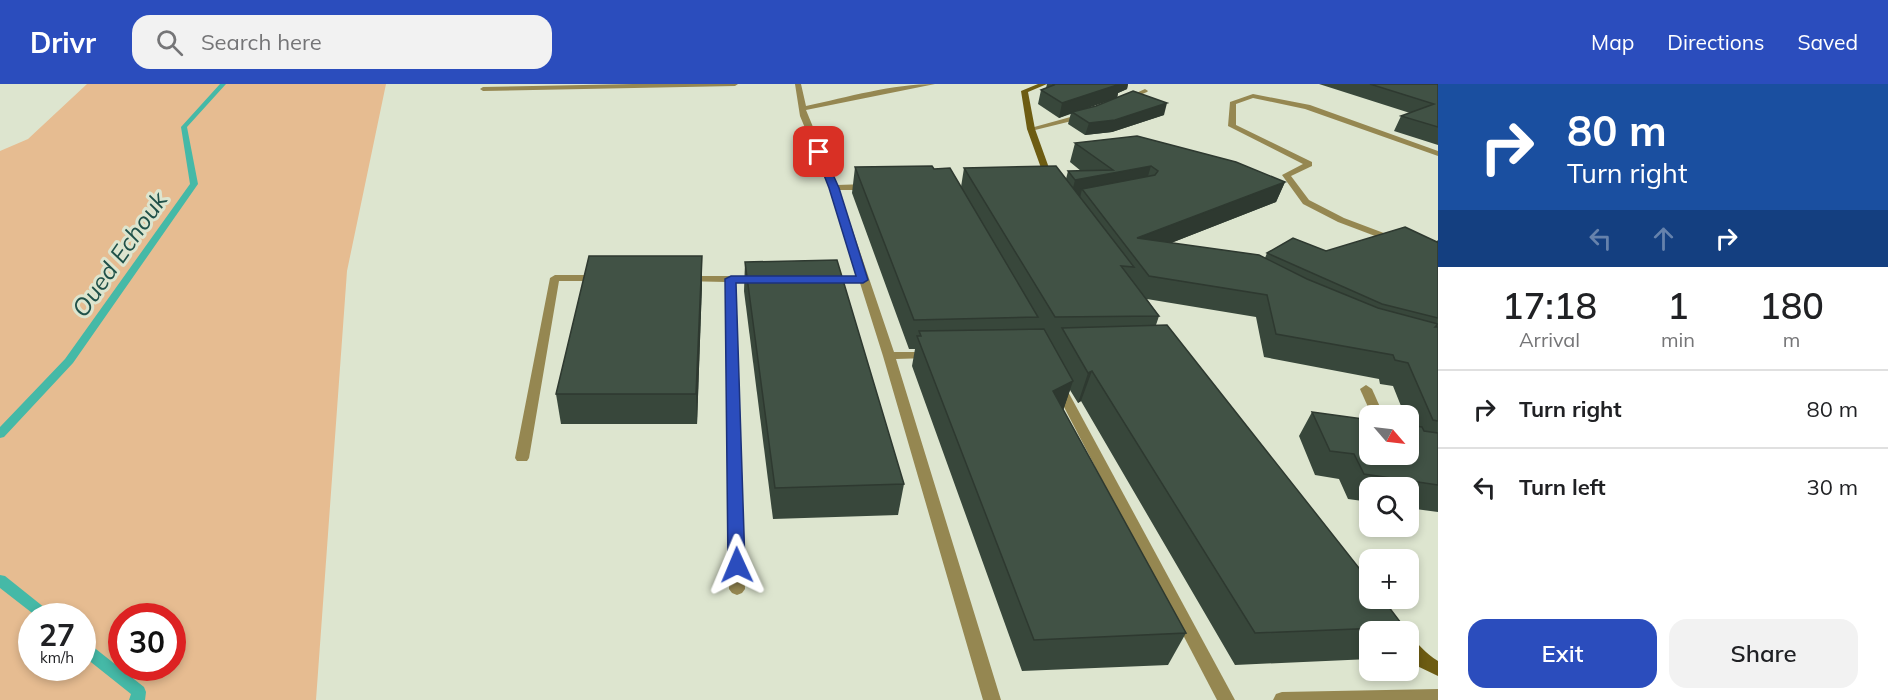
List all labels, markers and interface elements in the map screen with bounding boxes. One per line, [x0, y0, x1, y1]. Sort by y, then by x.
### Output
search box [132, 15, 552, 69]
text: Drivr [30, 25, 96, 60]
icon: search [153, 26, 186, 59]
text: Search here [201, 28, 322, 56]
text: Map [1591, 29, 1634, 55]
text: Directions [1667, 29, 1764, 55]
text: Saved [1797, 29, 1858, 55]
text: 80 m [1567, 104, 1667, 157]
icon: right [1468, 108, 1546, 186]
pin [793, 126, 844, 177]
icon: arrive [802, 135, 835, 168]
text: Turn right [1567, 156, 1687, 190]
water label: Oued Echouk [65, 185, 174, 322]
icon: left [1584, 222, 1617, 255]
icon: ahead [1647, 222, 1680, 255]
icon: right [1710, 222, 1743, 255]
text: 17:18 [1502, 283, 1597, 328]
text: 1 [1667, 283, 1689, 328]
text: 180 [1759, 283, 1824, 328]
text: Arrival [1519, 327, 1580, 352]
text: min [1661, 327, 1695, 352]
text: m [1783, 327, 1800, 352]
icon: right [1468, 393, 1501, 426]
text: Turn right [1519, 395, 1622, 423]
text: 80 m [1807, 395, 1858, 423]
north arrow [1359, 405, 1419, 465]
map controls [1359, 405, 1419, 681]
icon: left [1468, 471, 1501, 504]
text: Turn left [1519, 473, 1606, 501]
text: 30 m [1807, 473, 1858, 501]
button: search [1359, 477, 1419, 537]
position arrow [705, 533, 769, 597]
button: + [1359, 549, 1419, 609]
speed limit sign: 30 [108, 603, 186, 681]
text: 27 [39, 616, 75, 654]
button: Exit [1468, 619, 1657, 688]
button: Share [1669, 619, 1858, 688]
button: − [1359, 621, 1419, 681]
text: km/h [40, 648, 74, 667]

